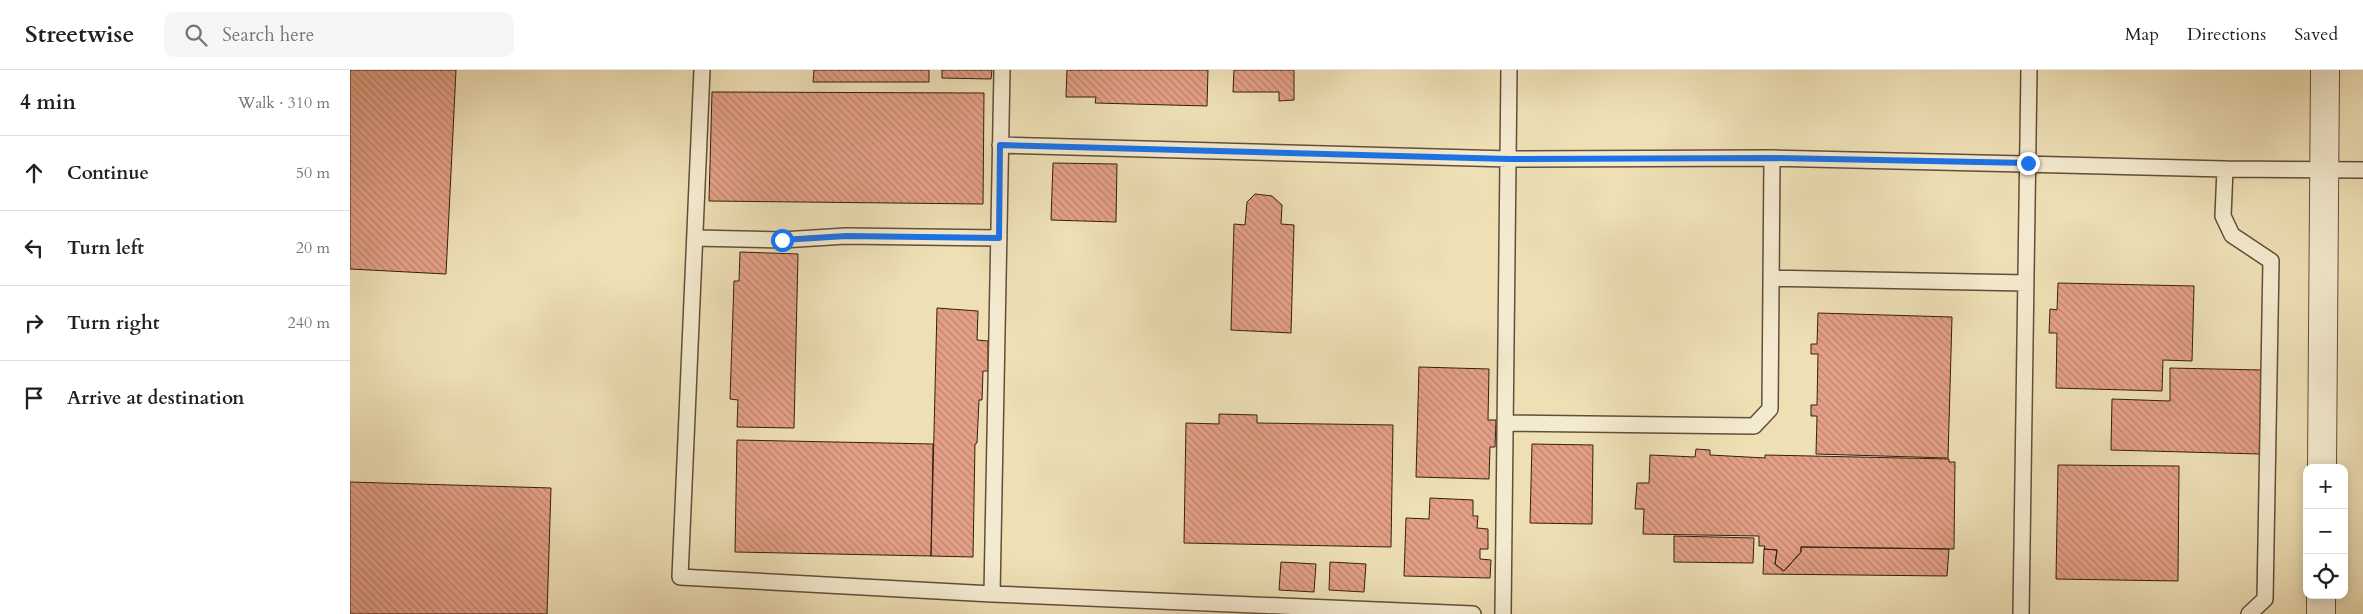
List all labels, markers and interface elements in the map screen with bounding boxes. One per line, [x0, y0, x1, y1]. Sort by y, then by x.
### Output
search box [164, 12, 514, 57]
text: Streetwise [25, 18, 134, 51]
icon: search [182, 21, 210, 49]
text: Search here [222, 22, 314, 48]
text: Map [2125, 22, 2159, 47]
text: Directions [2187, 22, 2266, 47]
text: Saved [2294, 22, 2338, 47]
text: 4 min [20, 88, 76, 117]
text: Walk · 310 m [238, 92, 330, 114]
route end [2017, 152, 2040, 175]
icon: ahead [20, 159, 48, 187]
text: Continue [67, 160, 149, 186]
text: 50 m [296, 162, 330, 184]
route start [771, 229, 794, 252]
icon: left [20, 234, 48, 262]
text: Turn left [67, 235, 144, 261]
text: 20 m [296, 237, 330, 259]
icon: right [20, 309, 48, 337]
text: Turn right [67, 310, 159, 336]
text: 240 m [288, 312, 330, 334]
icon: arrive [20, 384, 48, 412]
text: Arrive at destination [67, 385, 244, 411]
map controls [2303, 464, 2348, 599]
button: + [2303, 464, 2348, 509]
button: − [2303, 509, 2348, 554]
button: locate [2303, 554, 2348, 599]

